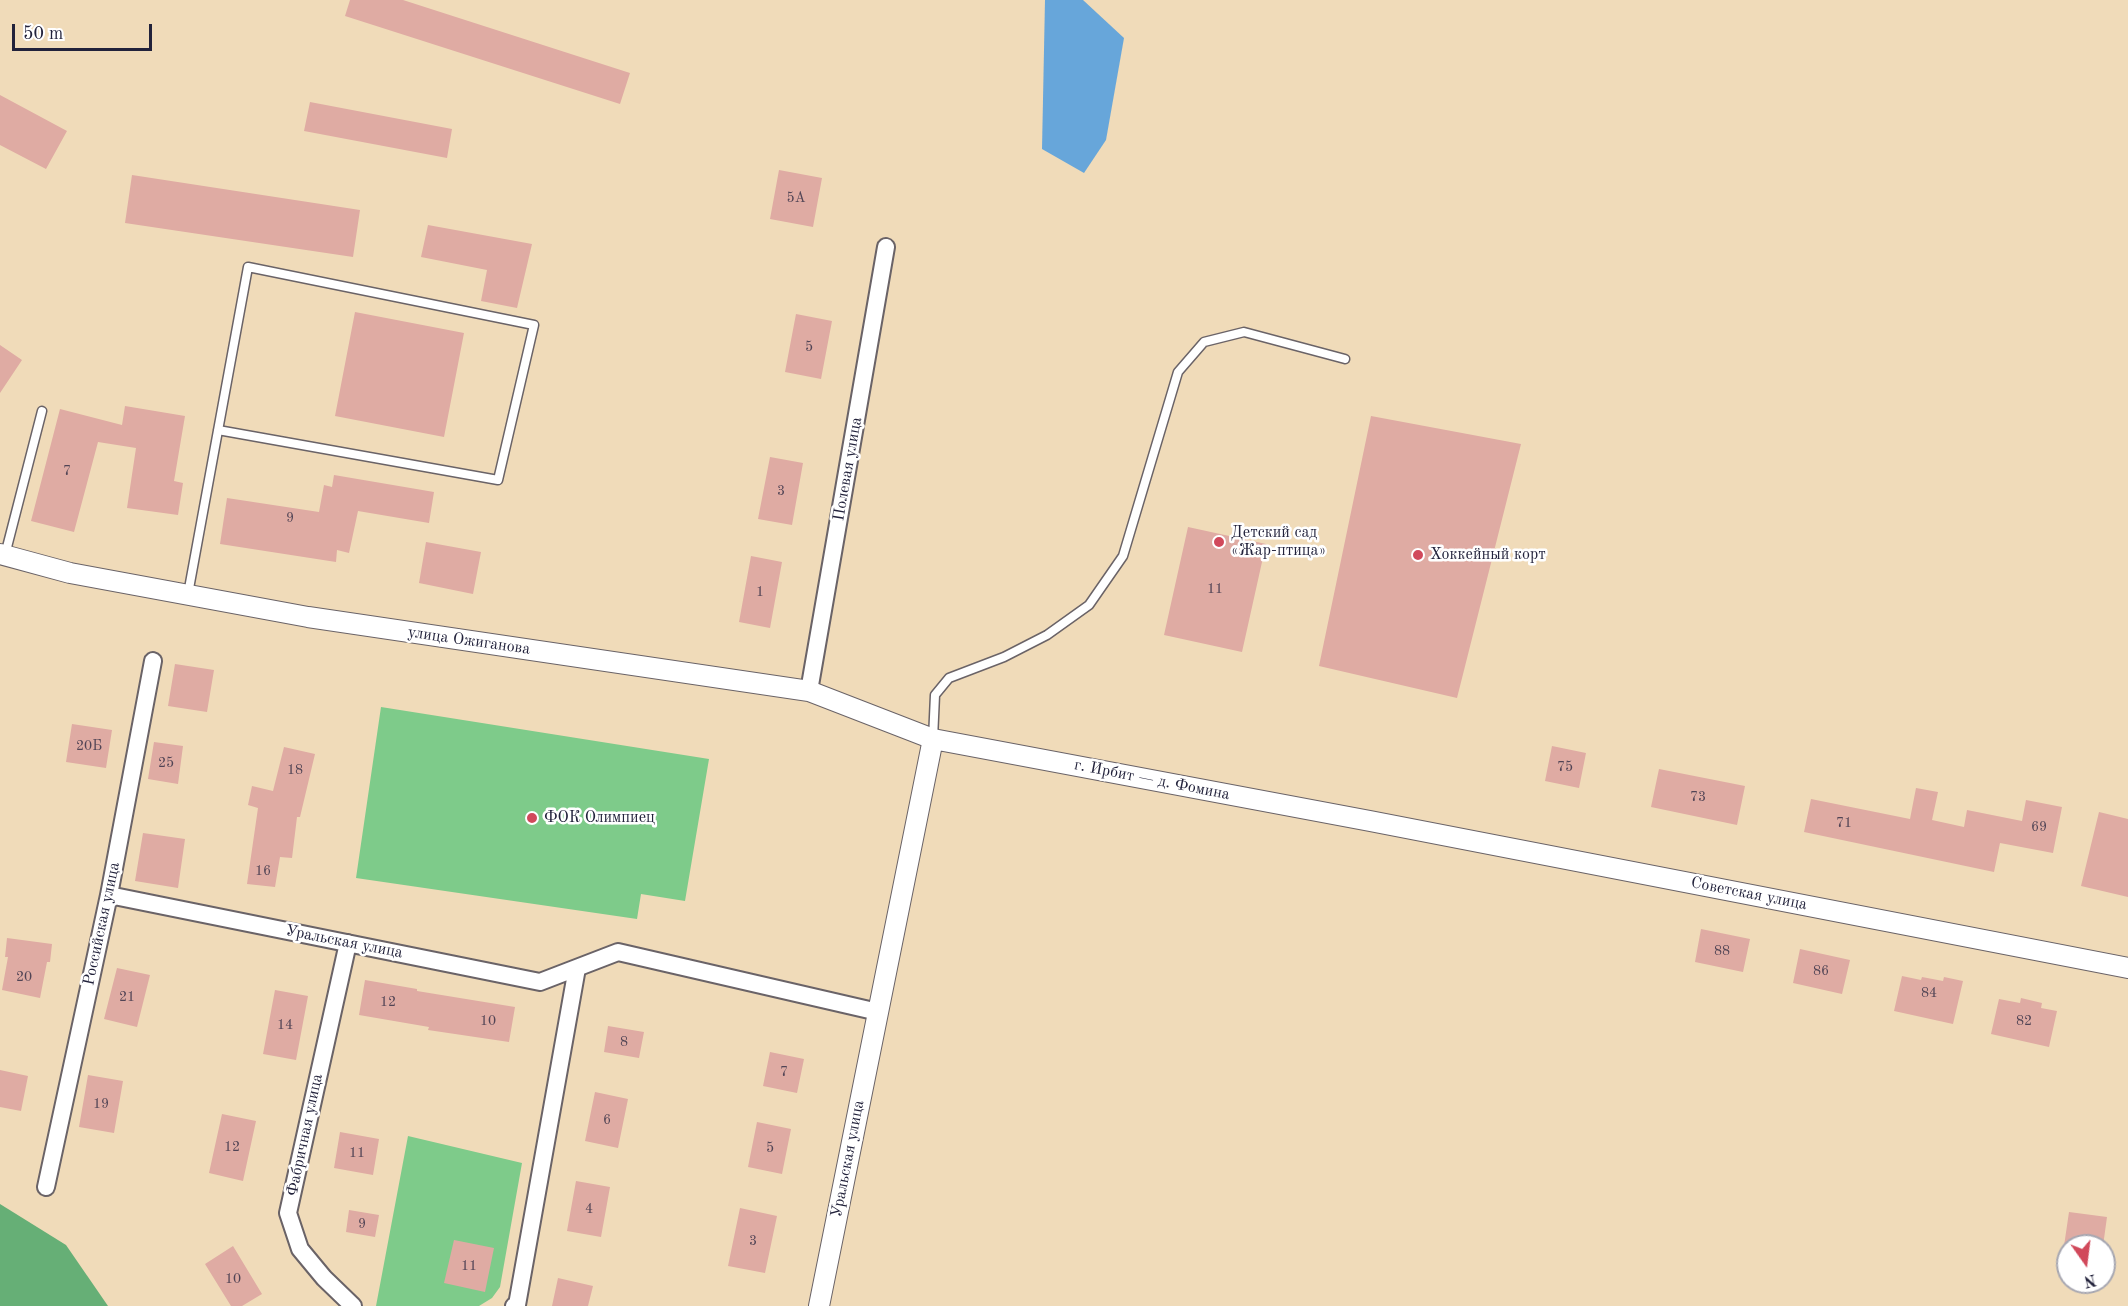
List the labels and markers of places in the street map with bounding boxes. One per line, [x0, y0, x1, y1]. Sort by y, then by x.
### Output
place label: Детский сад «Жар-птица» [1231, 523, 1326, 561]
marker: Детский сад «Жар-птица» [1212, 535, 1226, 549]
place label: Хоккейный корт [1430, 545, 1546, 565]
marker: Хоккейный корт [1411, 548, 1425, 562]
place label: ФОК Олимпиец [544, 808, 655, 828]
marker: ФОК Олимпиец [525, 811, 539, 825]

